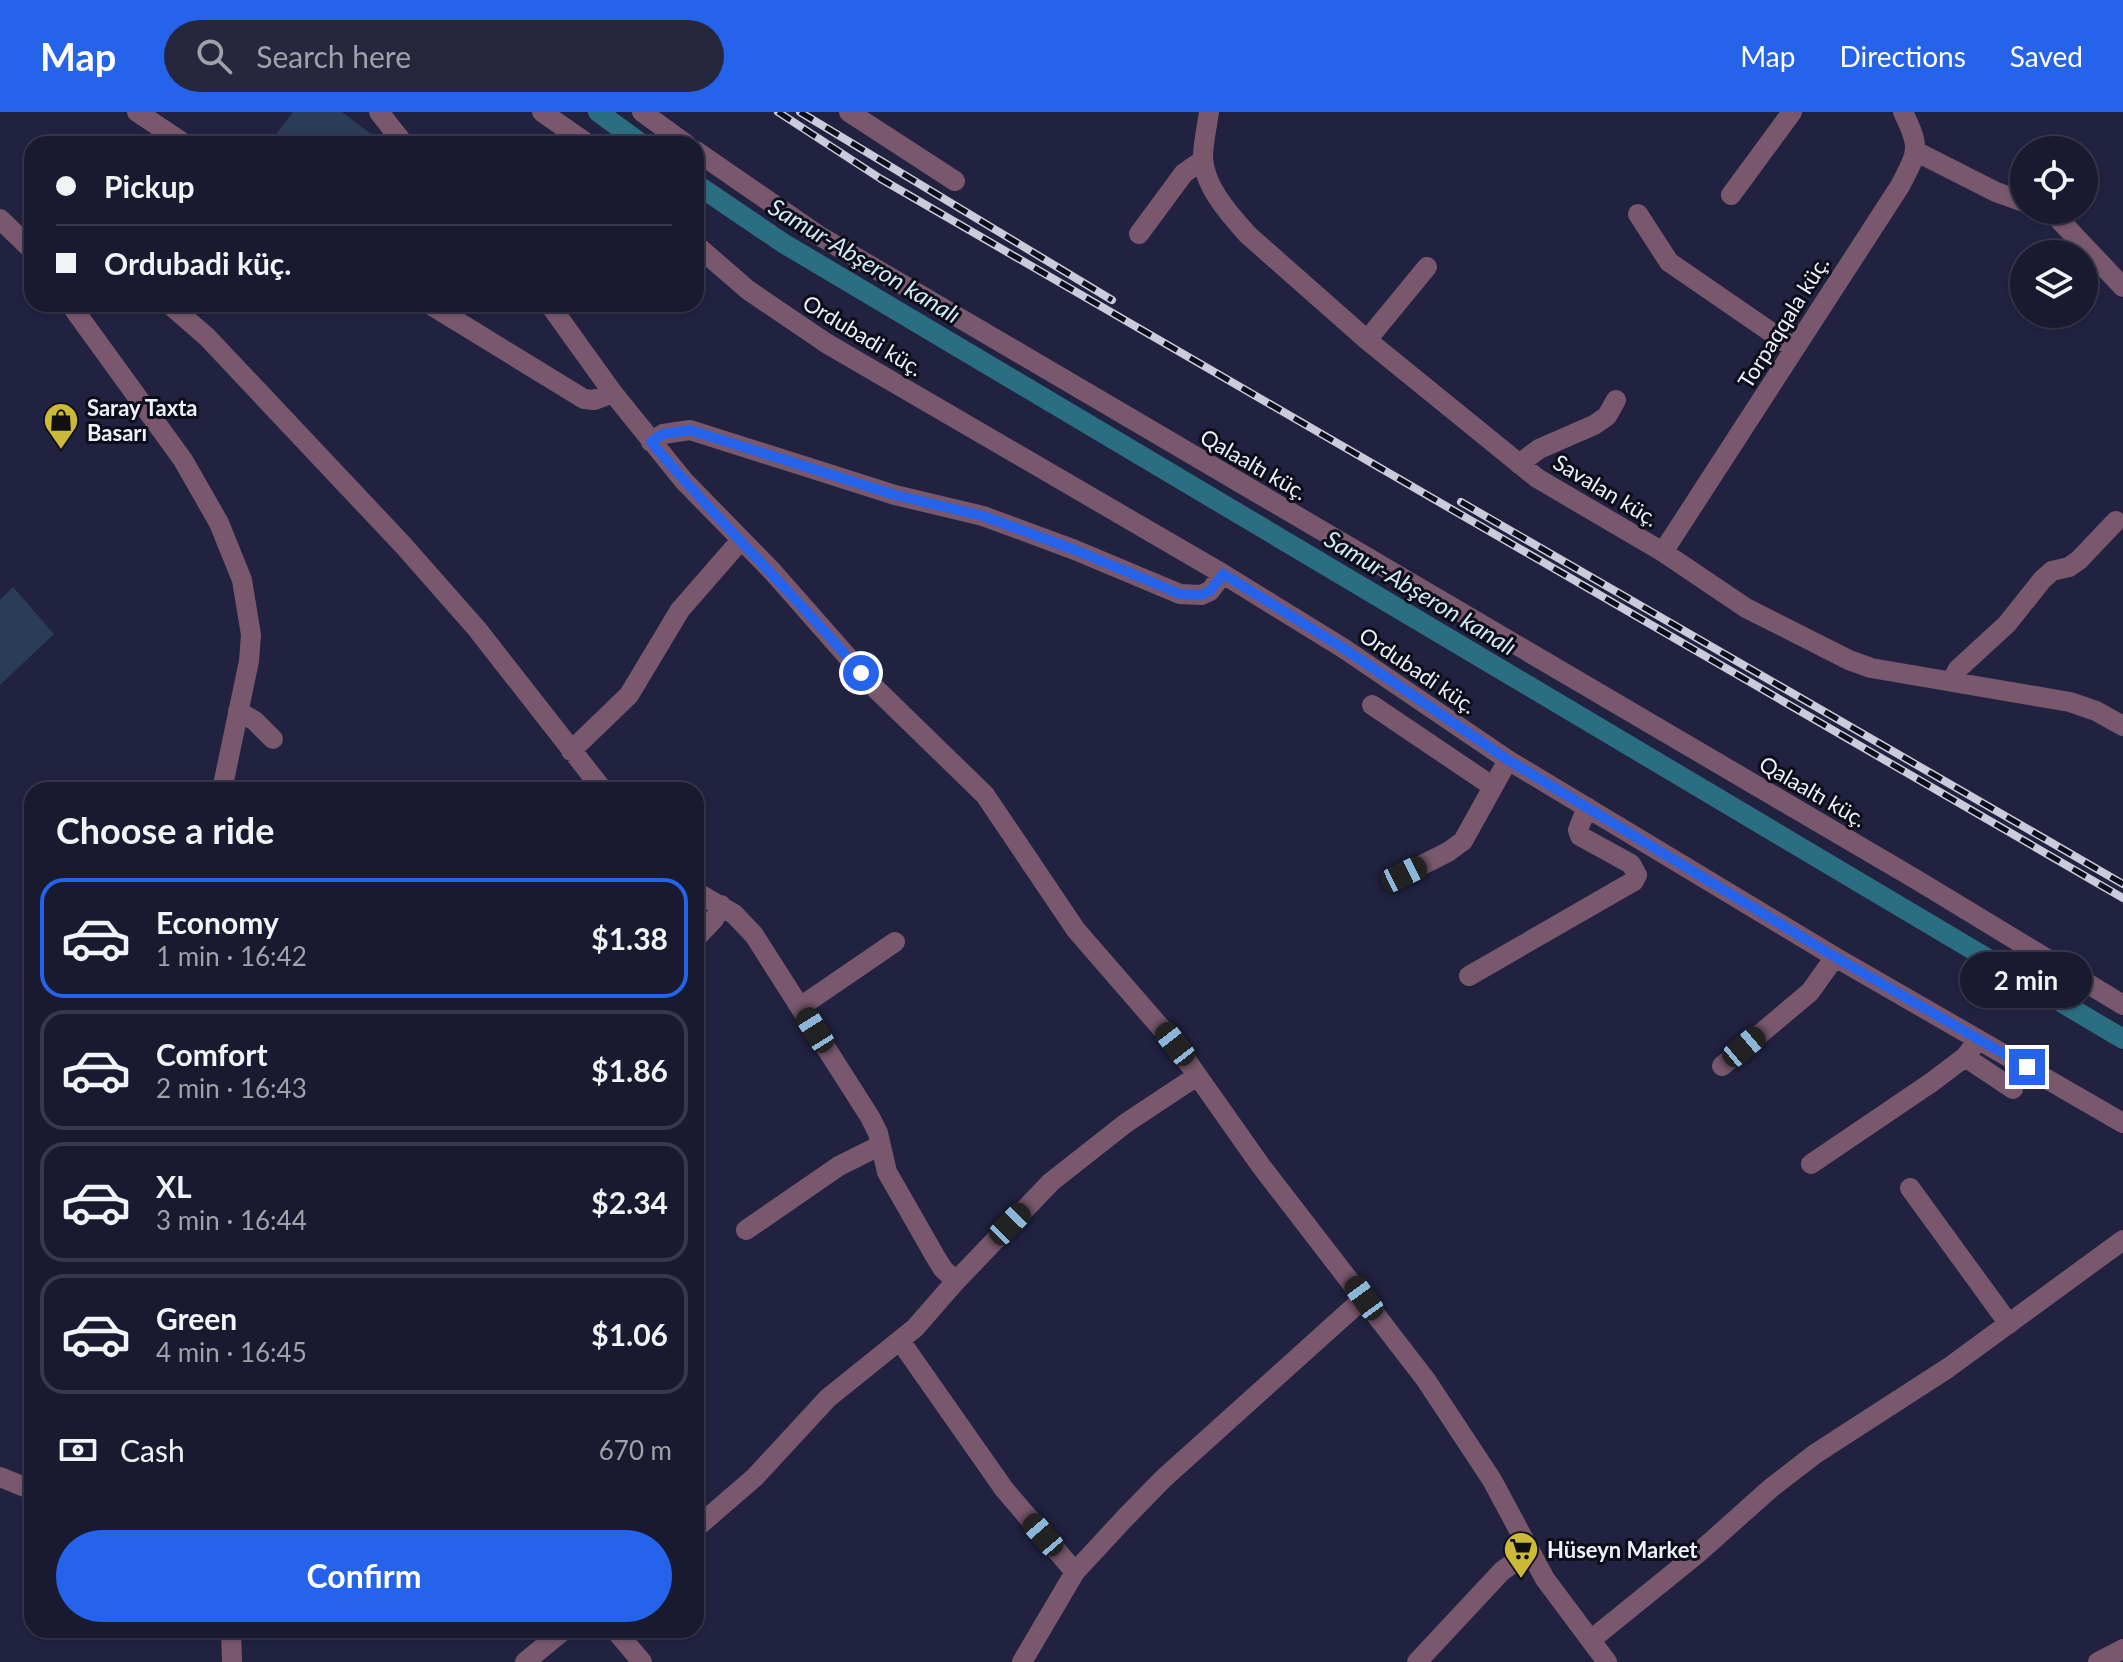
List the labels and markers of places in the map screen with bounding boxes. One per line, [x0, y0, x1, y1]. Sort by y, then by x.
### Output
place label: Saray Taxta Basarı [87, 394, 198, 446]
shop icon: Saray Taxta Basarı [42, 401, 80, 451]
supermarket icon: Hüseyn Market [1502, 1530, 1540, 1580]
place label: Hüseyn Market [1547, 1536, 1698, 1563]

